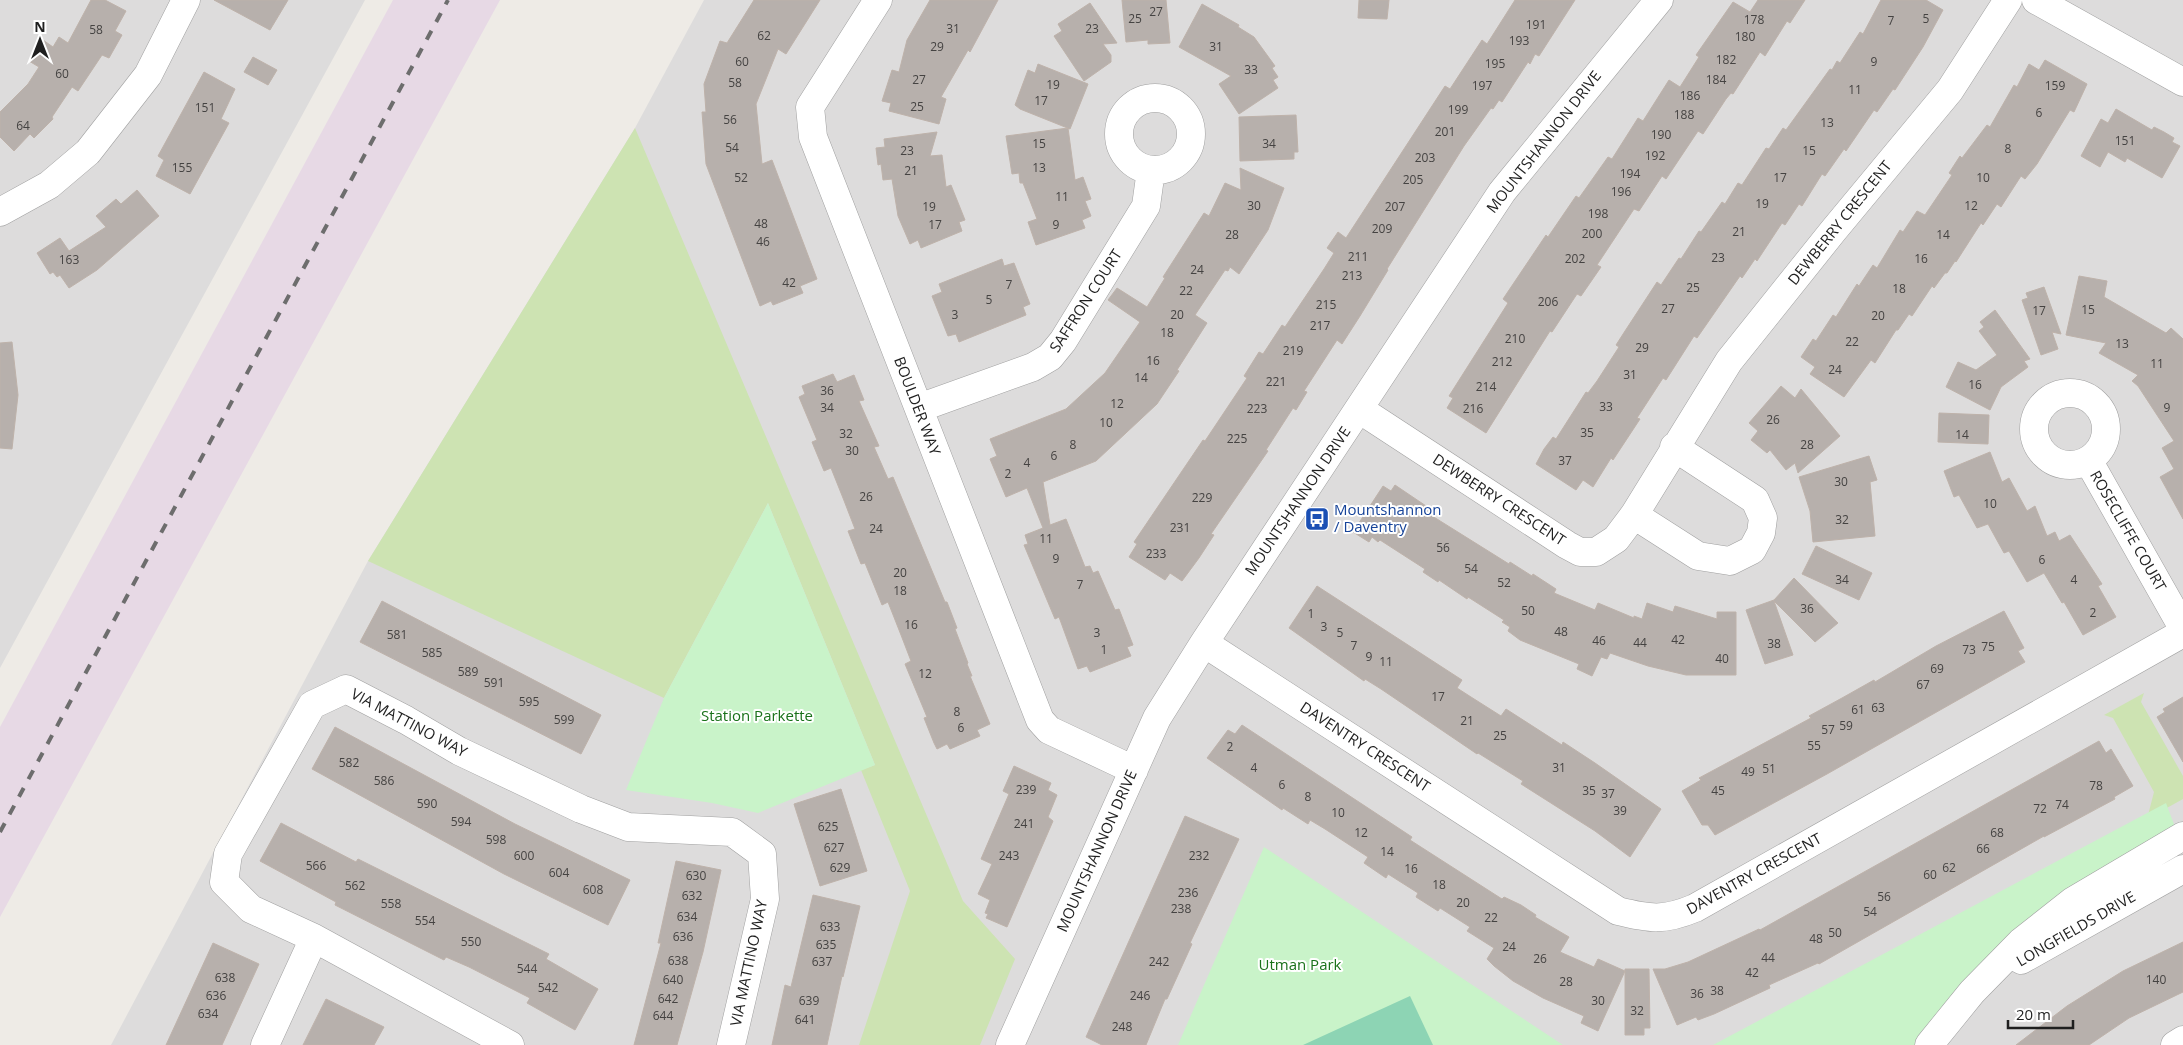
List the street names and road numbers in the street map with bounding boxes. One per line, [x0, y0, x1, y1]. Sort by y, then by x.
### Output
street label: MOUNTSHANNON DRIVE [1481, 66, 1605, 217]
street label: DEWBERRY CRESCENT [1783, 155, 1896, 289]
street label: SAFFRON COURT [1044, 245, 1126, 356]
street label: BOULDER WAY [890, 353, 946, 458]
street label: MOUNTSHANNON DRIVE [1240, 422, 1355, 579]
street label: DEWBERRY CRESCENT [1429, 449, 1570, 550]
street label: ROSECLIFFE COURT [2086, 467, 2172, 595]
street label: VIA MATTINO WAY [348, 683, 472, 761]
street label: DAVENTRY CRESCENT [1297, 697, 1435, 796]
street label: MOUNTSHANNON DRIVE [1051, 766, 1141, 935]
street label: DAVENTRY CRESCENT [1682, 827, 1825, 919]
street label: LONGFIELDS DRIVE [2012, 886, 2139, 970]
street label: VIA MATTINO WAY [725, 897, 771, 1028]

